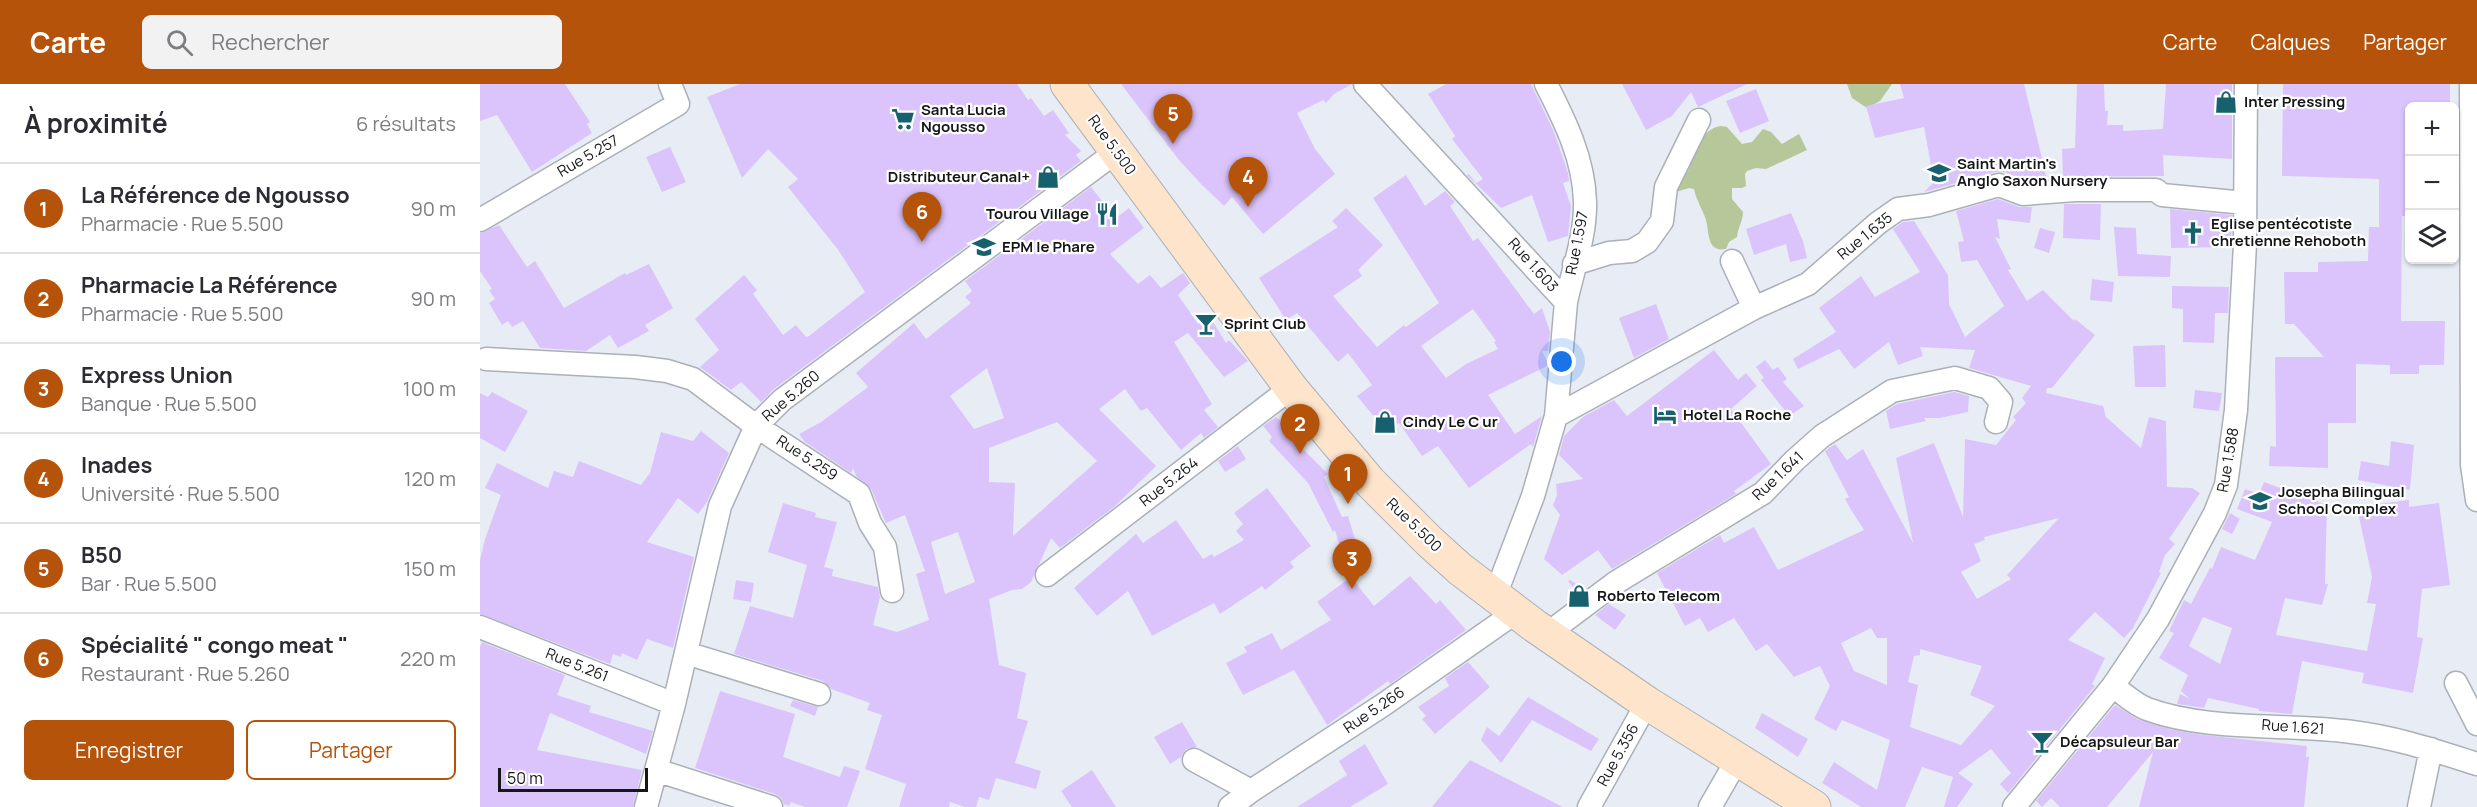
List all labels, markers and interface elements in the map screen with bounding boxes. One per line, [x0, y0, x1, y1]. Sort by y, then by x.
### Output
search box [142, 15, 562, 69]
text: Carte [30, 23, 106, 61]
icon: search [163, 26, 196, 59]
text: Rechercher [211, 27, 330, 57]
text: Carte [2163, 28, 2217, 56]
text: Calques [2250, 28, 2330, 56]
text: Partager [2363, 28, 2447, 56]
shop icon: Inter Pressing [2213, 89, 2239, 115]
place label: Inter Pressing [2244, 91, 2345, 112]
pin: 5 [1154, 94, 1192, 144]
place label: Santa Lucia Ngousso [921, 99, 1006, 137]
map controls [2405, 102, 2459, 264]
button: + [2405, 102, 2459, 156]
text: À proximité [24, 105, 168, 141]
supermarket icon: Santa Lucia Ngousso [890, 106, 916, 132]
text: 6 résultats [356, 110, 456, 137]
street label: Rue 5.500 [1083, 110, 1141, 179]
street label: Rue 5.257 [553, 130, 622, 181]
place label: Saint Martin's Anglo Saxon Nursery [1957, 153, 2108, 191]
button: − [2405, 156, 2459, 210]
pin: 4 [1228, 158, 1268, 207]
school or university icon: Saint Martin's Anglo Saxon Nursery [1926, 160, 1952, 186]
shop icon: Distributeur Canal+ [1035, 164, 1061, 190]
place label: Distributeur Canal+ [888, 166, 1030, 187]
text: La Référence de Ngousso [81, 180, 350, 210]
pin: 6 [902, 192, 942, 242]
text: 1 [39, 195, 48, 222]
text: 90 m [410, 195, 456, 222]
restaurant icon: Tourou Village [1094, 201, 1120, 227]
place label: Tourou Village [986, 203, 1089, 224]
street label: Rue 1.635 [1833, 207, 1897, 264]
street label: Rue 1.597 [1560, 209, 1593, 277]
text: Pharmacie · Rue 5.500 [81, 210, 284, 237]
button: layers [2405, 210, 2459, 264]
place label: Eglise pentécotiste chretienne Rehoboth [2211, 213, 2366, 251]
church icon: Eglise pentécotiste chretienne Rehoboth [2180, 220, 2206, 246]
street label: Rue 1.603 [1504, 233, 1563, 296]
school or university icon: EPM le Phare [971, 234, 997, 260]
place label: EPM le Phare [1002, 236, 1095, 257]
text: Pharmacie La Référence [81, 270, 338, 300]
text: 2 [38, 285, 49, 312]
text: 90 m [410, 285, 456, 312]
text: Pharmacie · Rue 5.500 [81, 300, 284, 327]
bar icon: Sprint Club [1193, 311, 1219, 337]
place label: Sprint Club [1224, 313, 1306, 334]
your location [1547, 347, 1576, 376]
text: Express Union [81, 360, 233, 390]
street label: Rue 5.260 [757, 365, 824, 426]
text: 3 [38, 375, 49, 402]
text: 100 m [403, 375, 456, 402]
text: Banque · Rue 5.500 [81, 390, 257, 417]
hotel icon: Hotel La Roche [1652, 402, 1678, 428]
pin: 2 [1280, 404, 1320, 454]
place label: Hotel La Roche [1683, 404, 1791, 425]
shop icon: Cindy Le C ur [1372, 409, 1398, 435]
place label: Cindy Le C ur [1403, 411, 1498, 432]
street label: Rue 1.588 [2212, 426, 2244, 494]
street label: Rue 5.259 [773, 430, 842, 485]
street label: Rue 1.641 [1747, 446, 1808, 505]
text: Inades [81, 450, 152, 480]
street label: Rue 5.264 [1135, 452, 1203, 511]
pin: 1 [1328, 454, 1368, 504]
text: 4 [37, 465, 50, 492]
text: 120 m [404, 465, 456, 492]
text: Université · Rue 5.500 [81, 480, 280, 507]
place label: Josepha Bilingual School Complex [2278, 481, 2405, 519]
school or university icon: Josepha Bilingual School Complex [2247, 488, 2273, 514]
street label: Rue 5.500 [1382, 493, 1447, 556]
text: B50 [81, 540, 122, 570]
pin: 3 [1332, 540, 1372, 589]
text: 5 [38, 555, 49, 582]
text: 150 m [403, 555, 456, 582]
text: Bar · Rue 5.500 [81, 570, 217, 597]
shop icon: Roberto Telecom [1566, 583, 1592, 609]
place label: Roberto Telecom [1597, 585, 1720, 606]
text: Spécialité " congo meat " [81, 630, 348, 660]
street label: Rue 5.261 [543, 642, 612, 687]
text: 6 [37, 645, 50, 672]
text: 220 m [400, 645, 456, 672]
text: Restaurant · Rue 5.260 [81, 660, 290, 687]
street label: Rue 5.266 [1339, 681, 1409, 738]
street label: Rue 1.621 [2261, 714, 2325, 739]
button: Enregistrer [24, 720, 234, 780]
button: Partager [246, 720, 456, 780]
street label: Rue 5.356 [1592, 720, 1643, 790]
bar icon: Décapsuleur Bar [2029, 729, 2055, 755]
place label: Décapsuleur Bar [2060, 731, 2179, 752]
scale bar [498, 765, 648, 792]
text: 50 m [507, 767, 543, 789]

